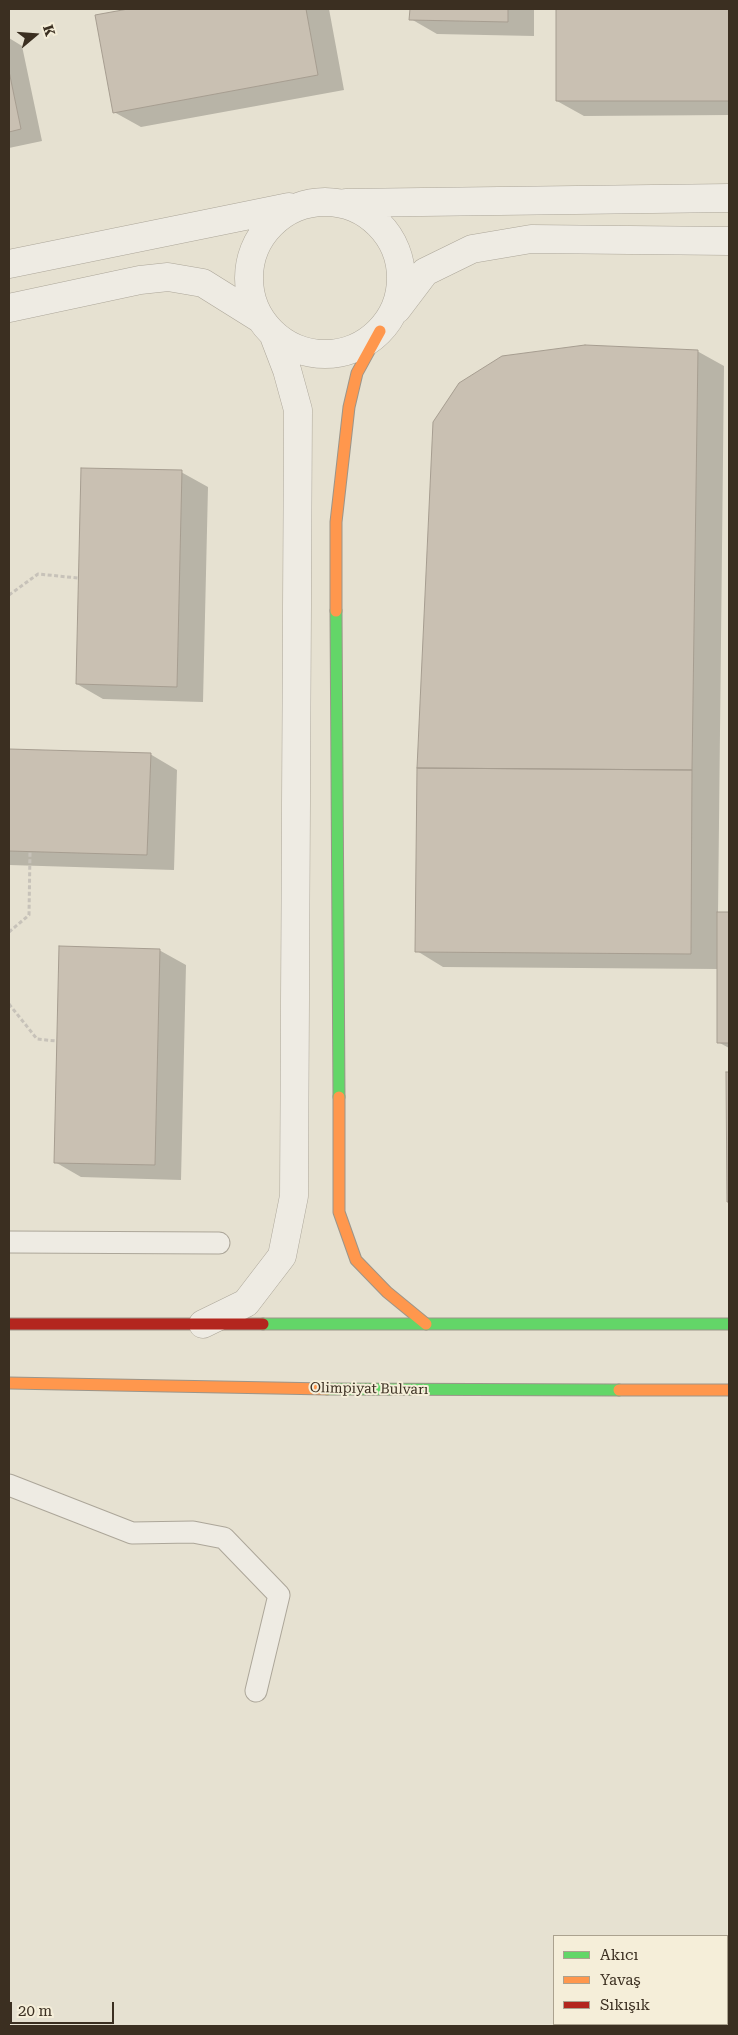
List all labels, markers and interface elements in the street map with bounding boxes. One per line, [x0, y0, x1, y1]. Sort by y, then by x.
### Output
north arrow [10, 10, 60, 60]
text: K [40, 23, 59, 38]
street label: Olimpiyat Bulvarı [310, 1380, 428, 1398]
legend [553, 1935, 728, 2025]
text: Akıcı [600, 1946, 638, 1964]
text: Yavaş [600, 1971, 641, 1989]
scale bar [12, 1992, 116, 2024]
text: Sıkışık [600, 1996, 650, 2014]
text: 20 m [18, 2002, 52, 2020]

